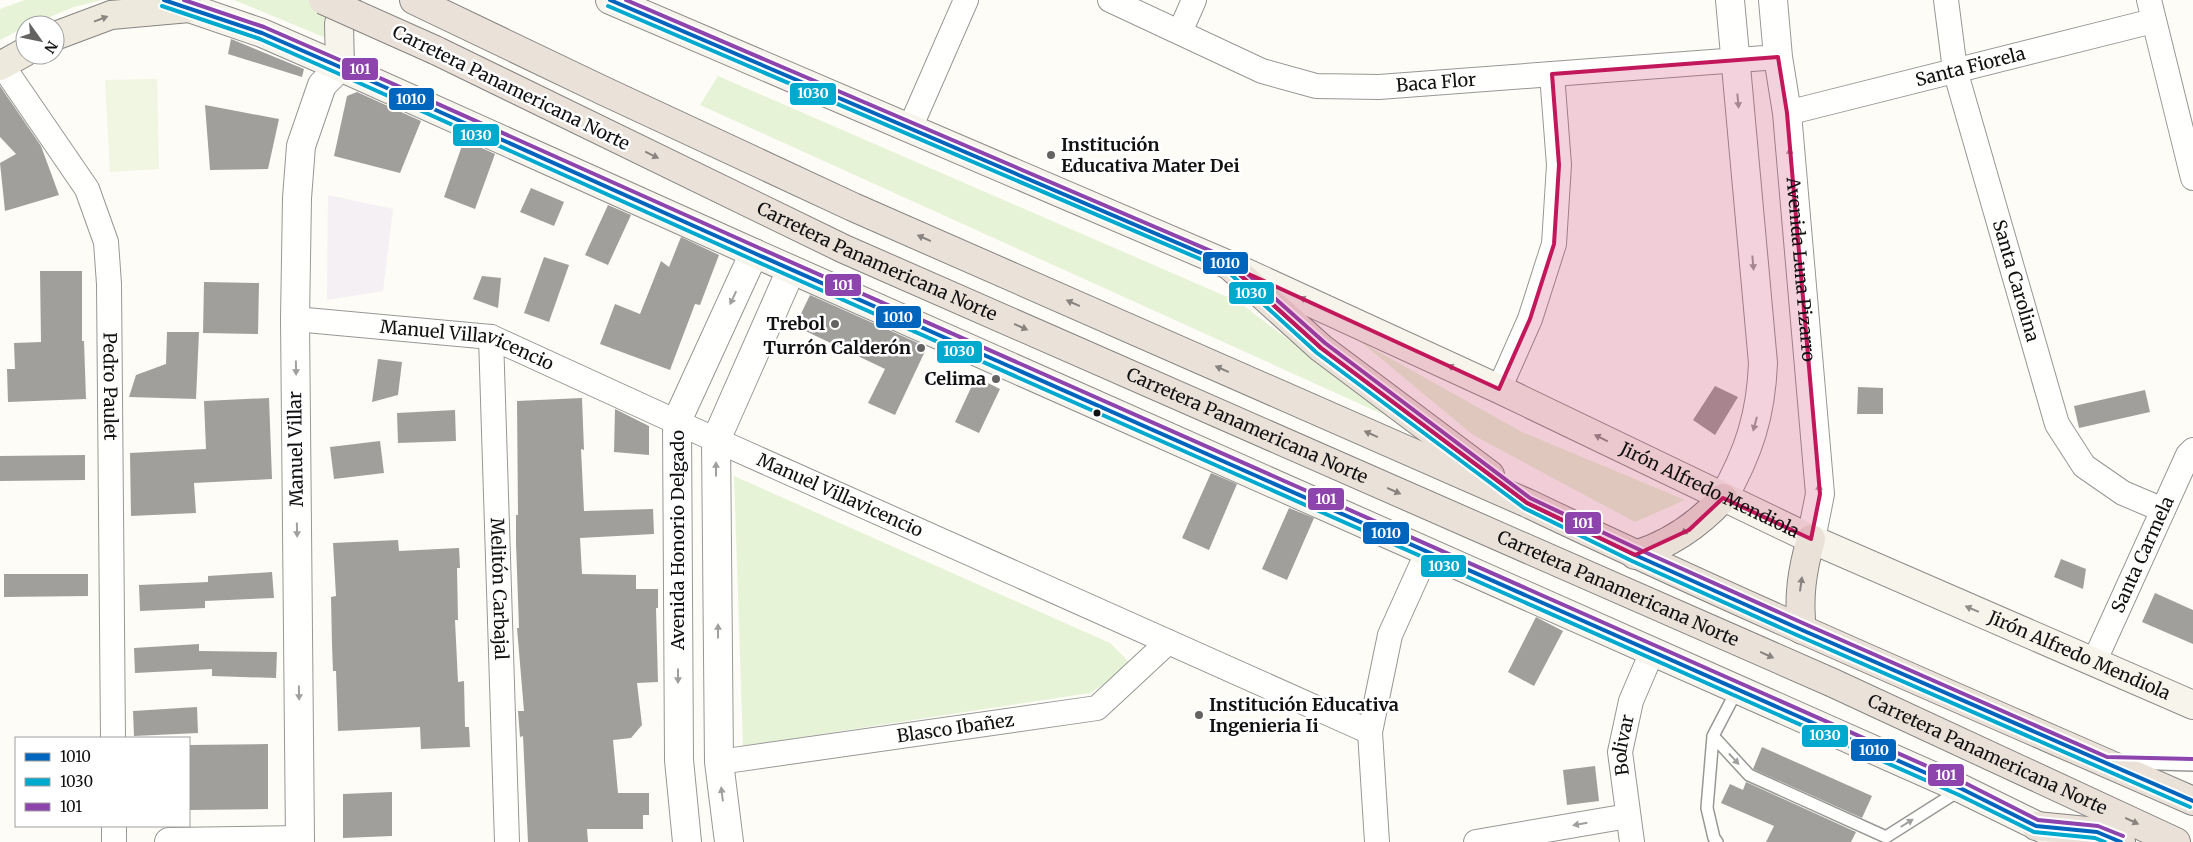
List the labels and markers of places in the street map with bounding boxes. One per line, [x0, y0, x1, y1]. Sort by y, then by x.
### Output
place label: Institución Educativa Mater Dei [1061, 133, 1240, 177]
marker: Institución Educativa Mater Dei [1045, 149, 1057, 161]
place label: Trebol [767, 312, 825, 335]
marker: Trebol [829, 318, 841, 330]
place label: Turrón Calderón [763, 336, 911, 359]
marker: Turrón Calderón [915, 342, 927, 354]
place label: Celima [925, 367, 986, 390]
marker: Celima [990, 373, 1002, 385]
unlabelled marker [1092, 408, 1102, 418]
place label: Institución Educativa Ingenieria Ii [1209, 693, 1399, 737]
marker: Institución Educativa Ingenieria Ii [1193, 709, 1205, 721]

